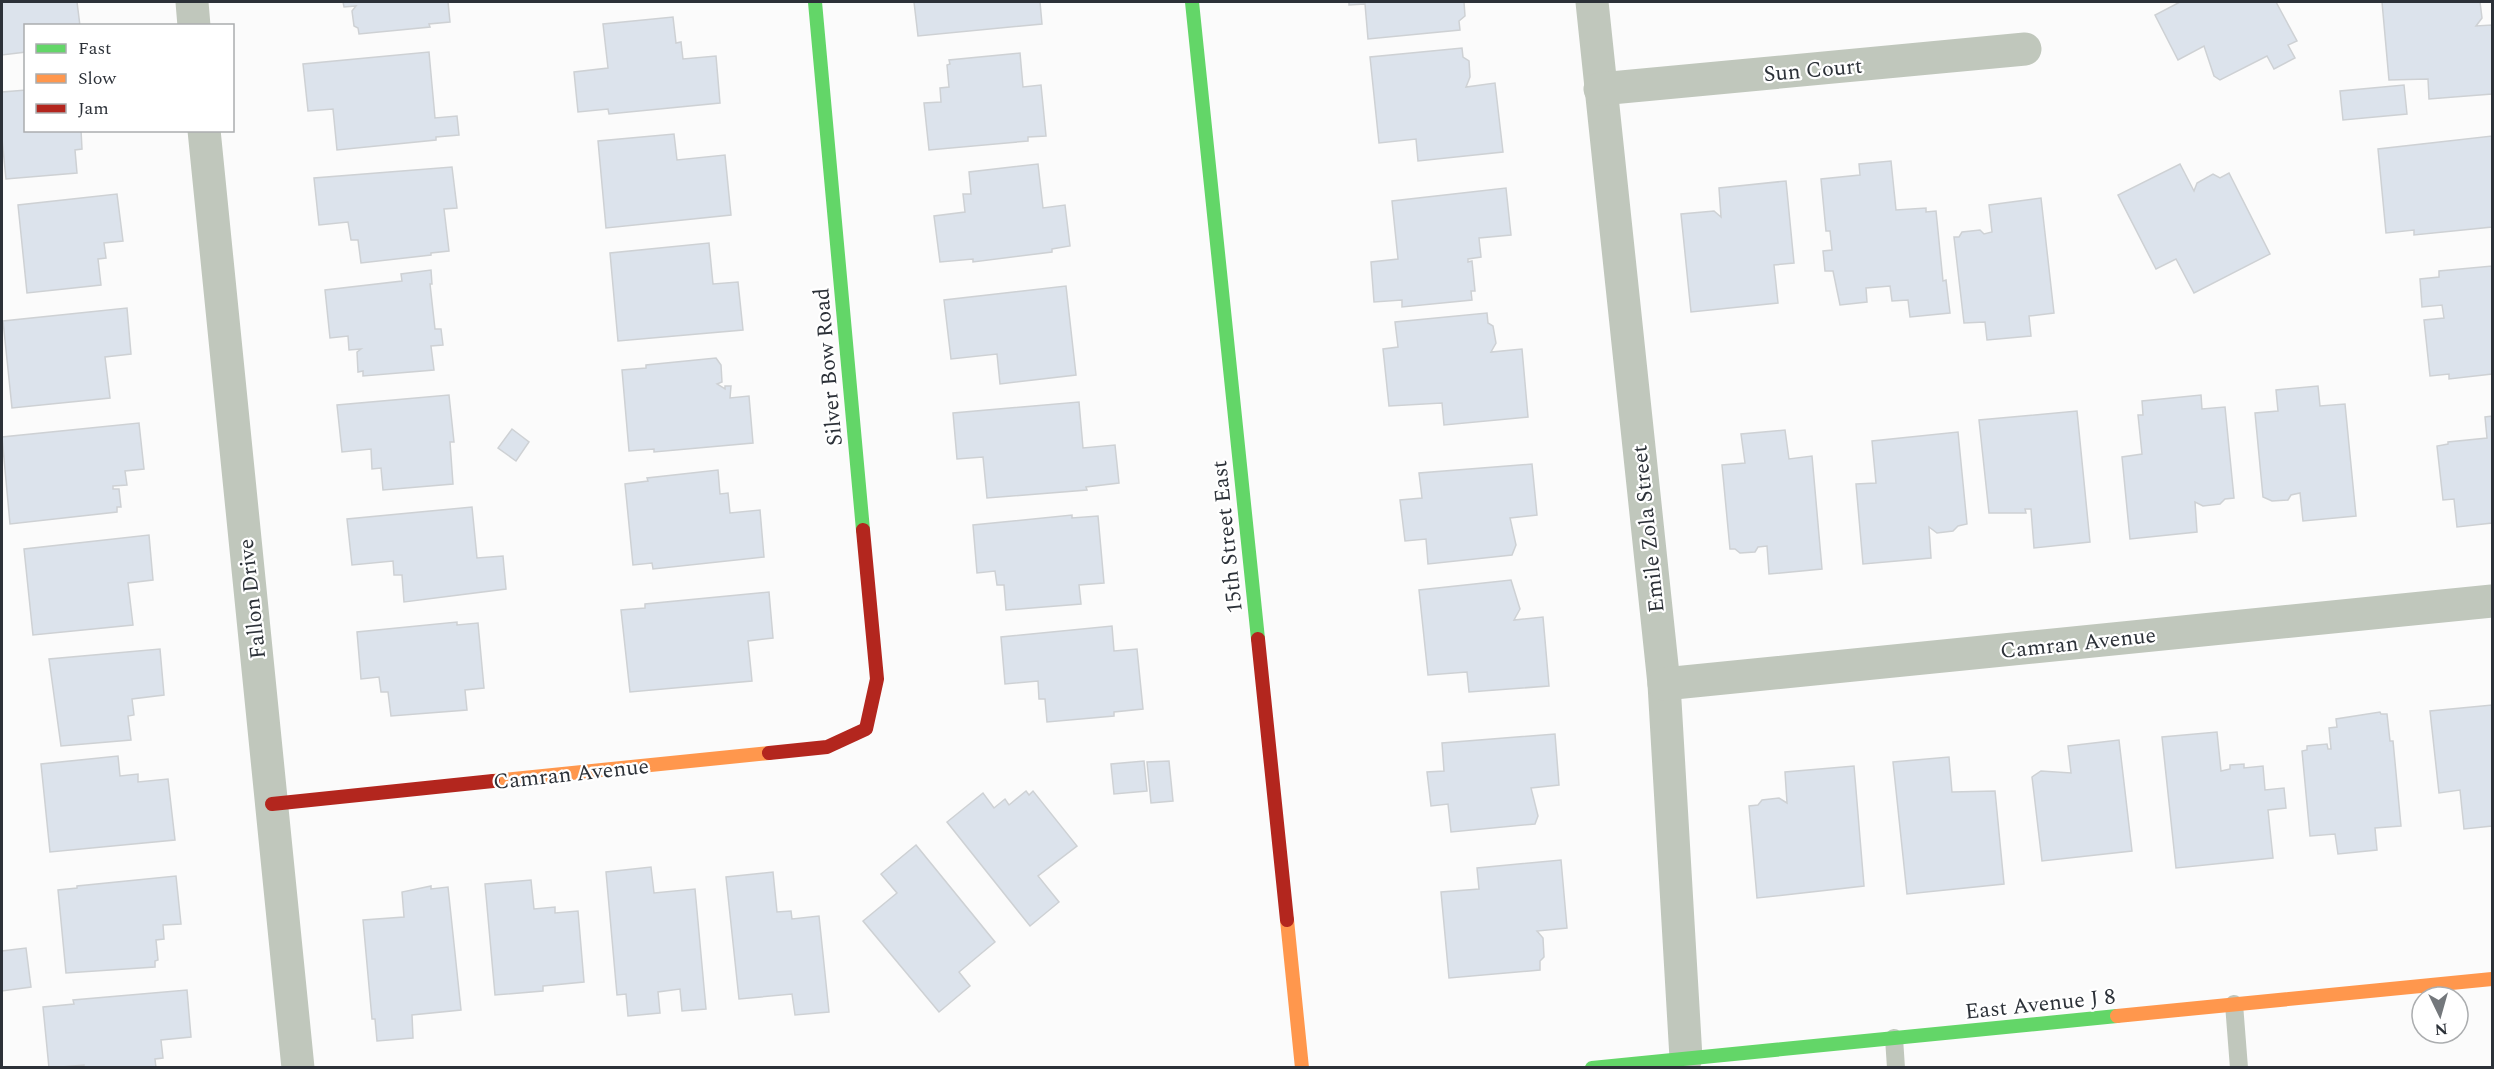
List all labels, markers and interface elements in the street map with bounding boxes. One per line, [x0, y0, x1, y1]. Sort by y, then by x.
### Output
legend [24, 24, 234, 132]
text: Fast [78, 35, 111, 62]
street label: Sun Court [1762, 50, 1864, 91]
text: Slow [78, 65, 117, 92]
text: Jam [78, 95, 109, 122]
street label: Silver Bow Road [805, 286, 852, 447]
street label: Emile Zola Street [1623, 443, 1674, 614]
street label: 15th Street East [1203, 459, 1252, 615]
street label: Fallon Drive [230, 537, 275, 661]
street label: Camran Avenue [1999, 619, 2158, 668]
street label: Camran Avenue [492, 750, 651, 799]
street label: East Avenue J 8 [1963, 980, 2117, 1029]
north arrow [2410, 985, 2470, 1045]
text: N [2434, 1016, 2449, 1041]

